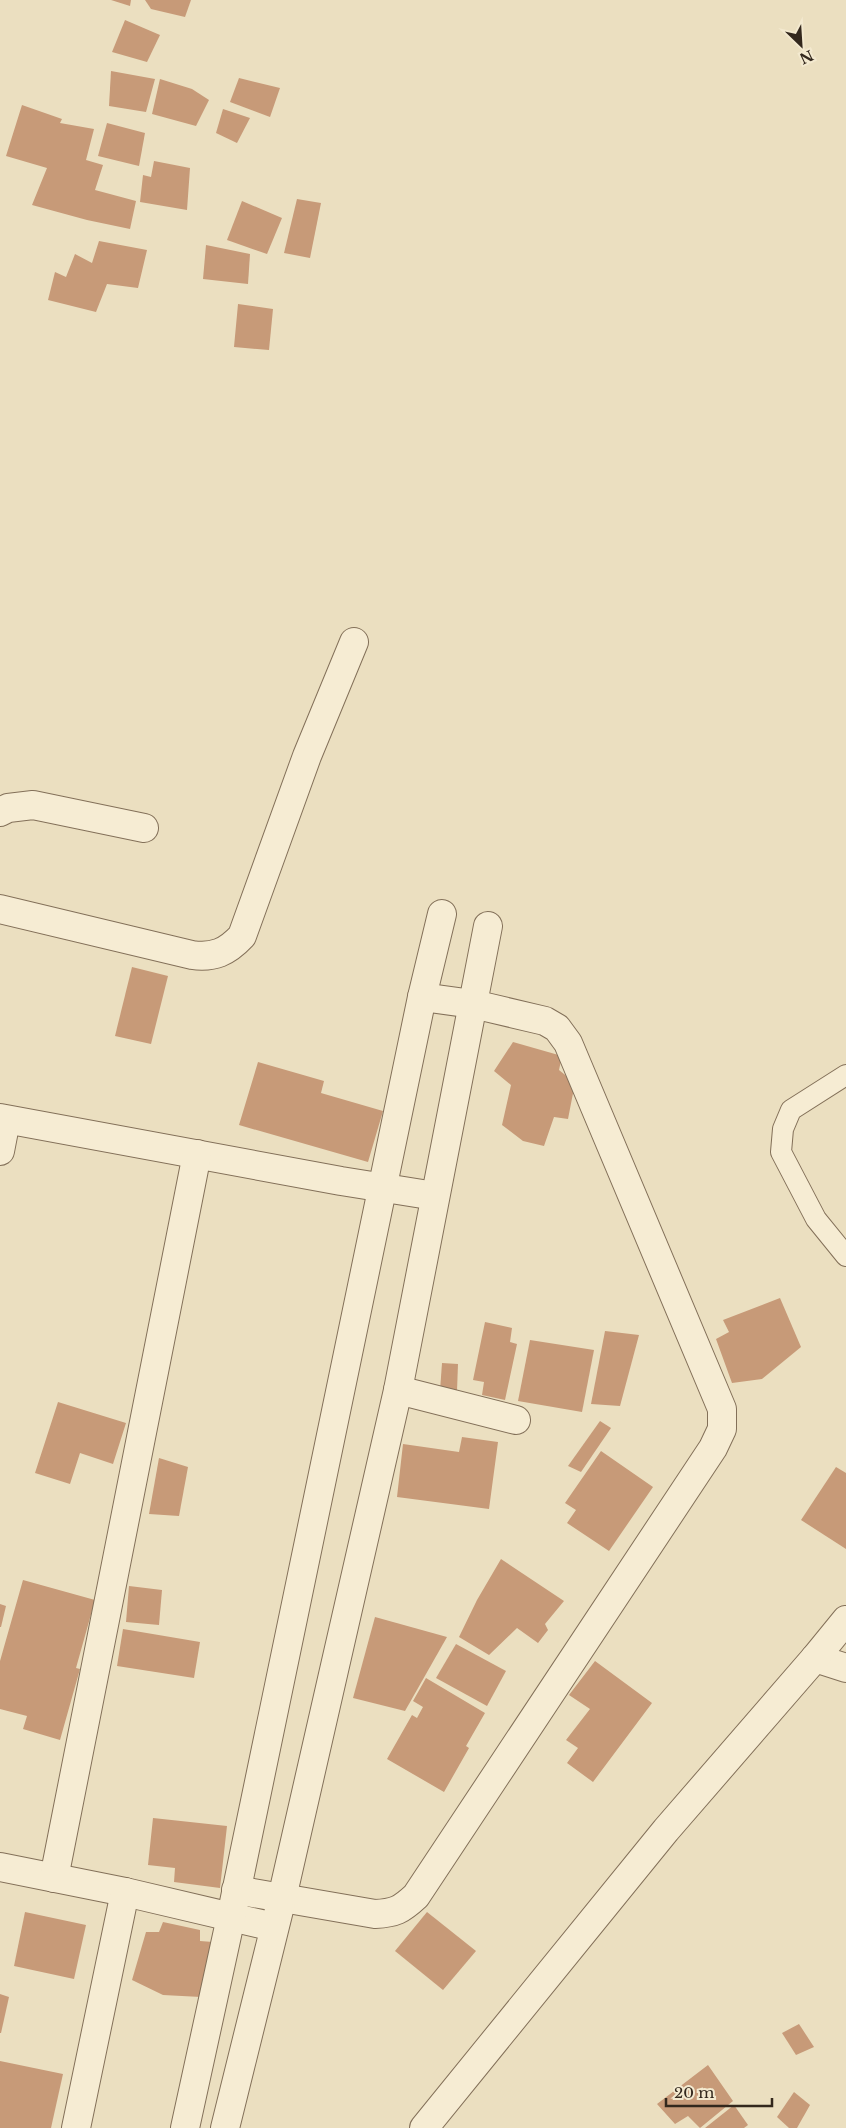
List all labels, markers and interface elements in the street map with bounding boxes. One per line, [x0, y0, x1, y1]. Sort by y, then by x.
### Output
north arrow [776, 20, 826, 70]
text: N [797, 46, 816, 68]
scale bar [666, 2076, 772, 2108]
text: 20 m [674, 2083, 714, 2102]

